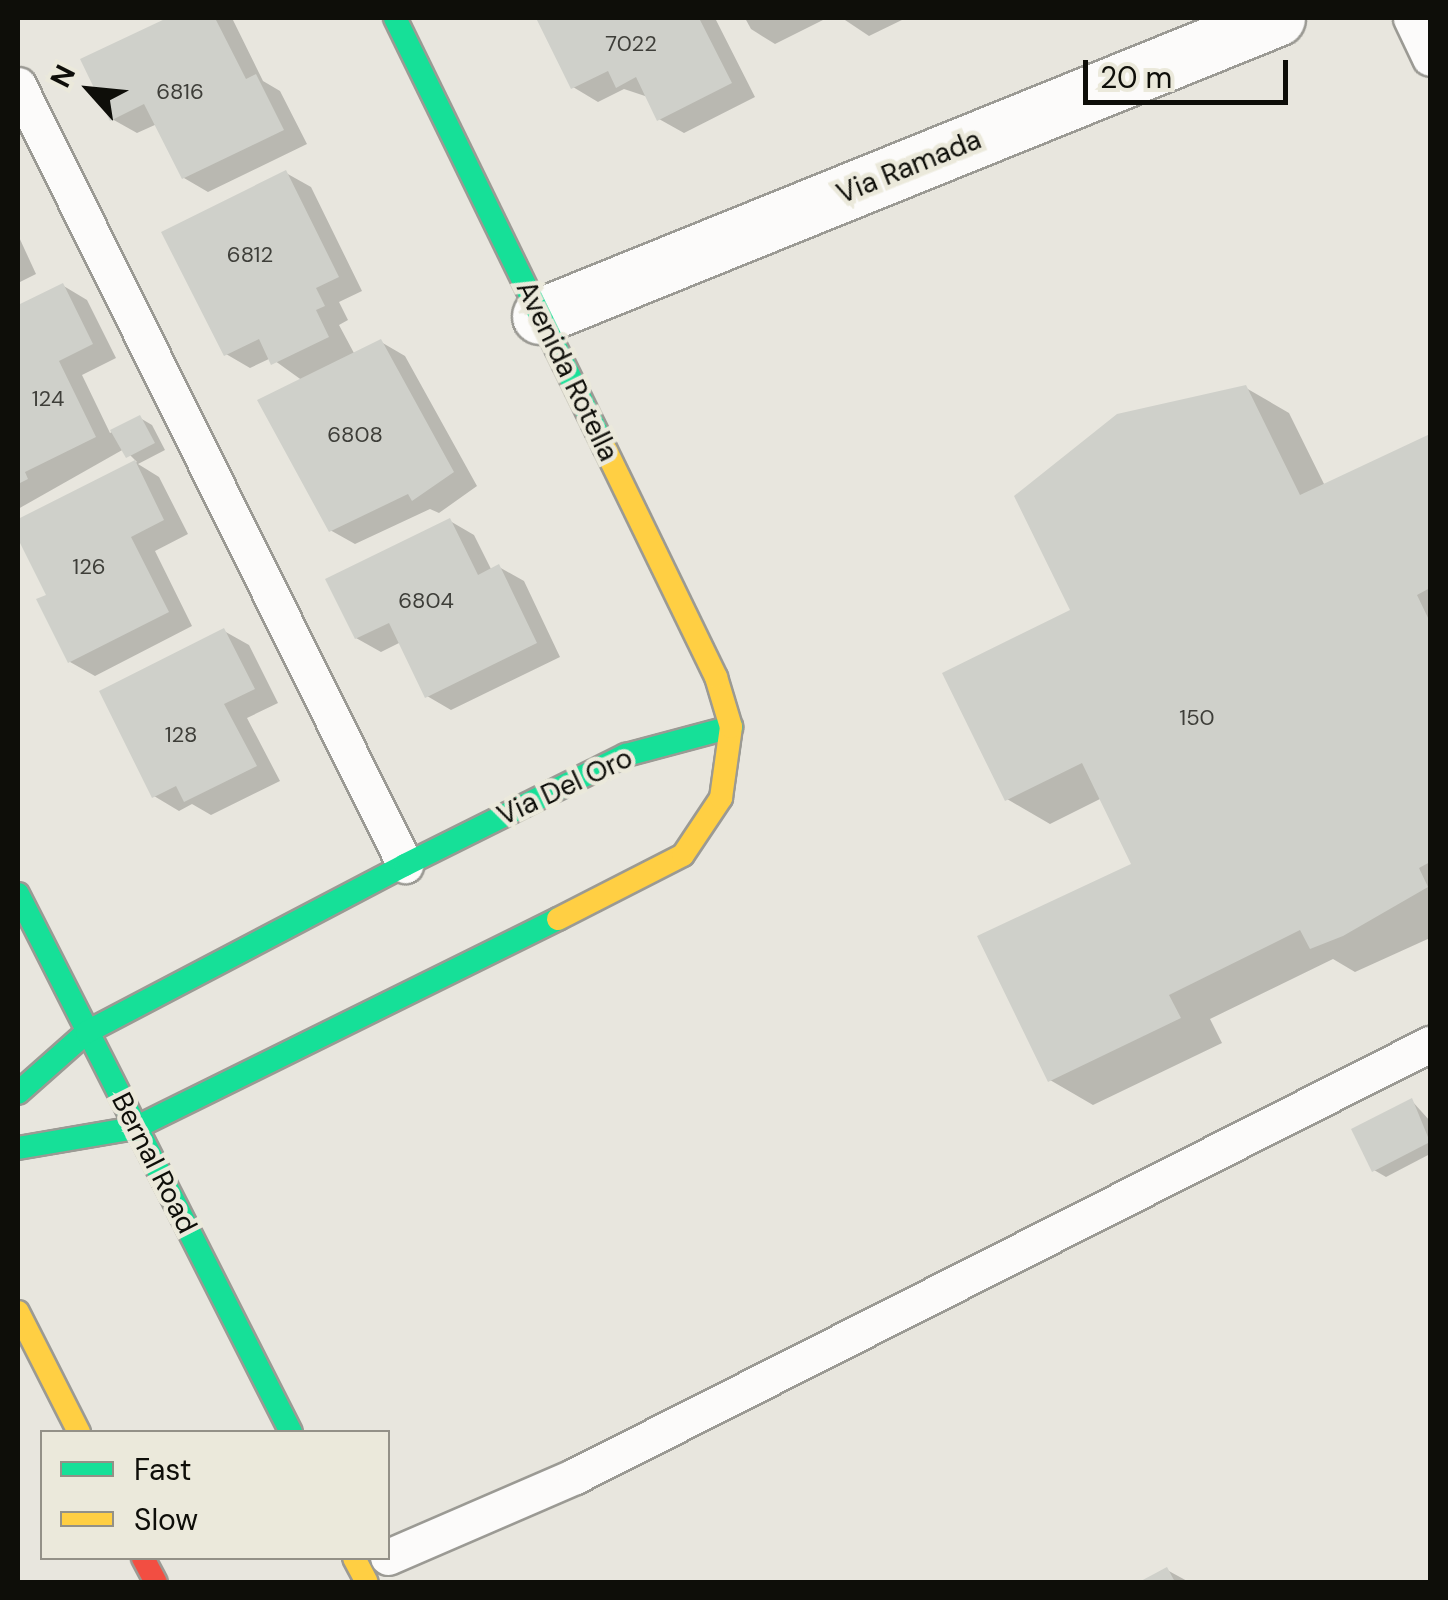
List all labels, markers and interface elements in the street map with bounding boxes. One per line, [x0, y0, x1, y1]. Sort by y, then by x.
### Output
house number: 7022 [605, 31, 657, 57]
north arrow [40, 40, 140, 140]
scale bar [1088, 40, 1293, 102]
text: 20 m [1100, 58, 1172, 97]
text: N [42, 59, 84, 94]
house number: 6816 [156, 79, 204, 105]
street label: Via Ramada [832, 123, 986, 211]
house number: 6812 [227, 242, 273, 268]
street label: Avenida Rotella [509, 275, 625, 467]
house number: 124 [32, 386, 64, 412]
house number: 6808 [327, 422, 383, 448]
house number: 126 [72, 554, 106, 580]
house number: 6804 [398, 588, 454, 614]
house number: 150 [1179, 705, 1215, 731]
house number: 128 [165, 722, 197, 748]
street label: Via Del Oro [492, 741, 638, 833]
street label: Bernal Road [104, 1087, 204, 1239]
legend [40, 1430, 390, 1560]
text: Fast [134, 1450, 192, 1489]
text: Slow [134, 1500, 198, 1539]

